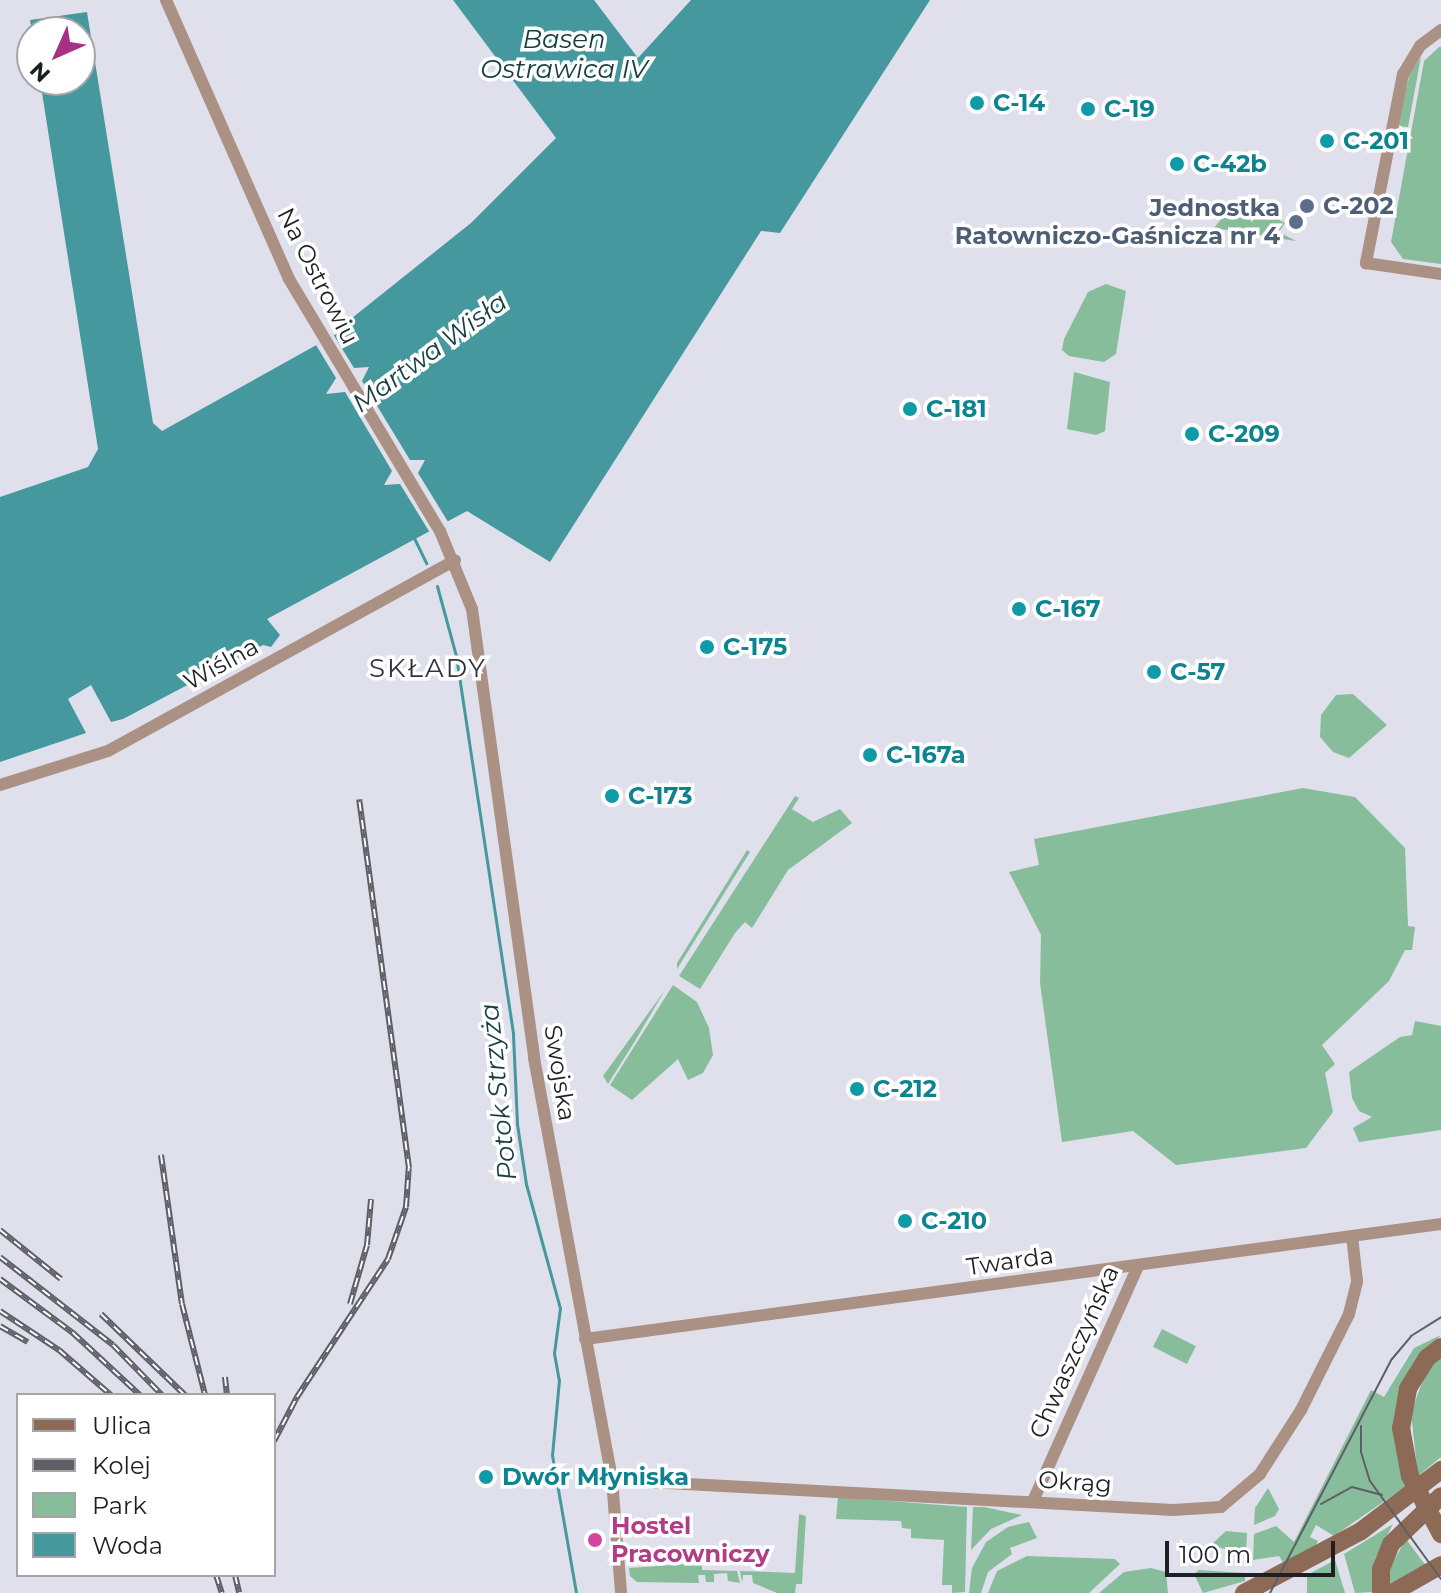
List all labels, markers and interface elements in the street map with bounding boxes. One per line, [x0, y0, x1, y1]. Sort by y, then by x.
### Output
north arrow [16, 16, 96, 96]
water label: Basen Ostrawica IV [480, 24, 648, 86]
text: N [24, 56, 56, 88]
place label: C-14 [993, 89, 1045, 117]
marker: C-14 [968, 94, 986, 112]
place label: C-19 [1104, 95, 1155, 123]
marker: C-19 [1079, 100, 1097, 118]
place label: C-201 [1343, 127, 1409, 155]
marker: C-201 [1318, 132, 1336, 150]
place label: C-42b [1193, 150, 1267, 178]
marker: C-42b [1168, 155, 1186, 173]
place label: C-202 [1323, 192, 1394, 220]
place label: Jednostka Ratowniczo-Gaśnicza nr 4 [955, 194, 1280, 250]
marker: C-202 [1298, 197, 1316, 215]
street label: Na Ostrowiu [271, 203, 365, 349]
marker: Jednostka Ratowniczo-Gaśnicza nr 4 [1287, 213, 1305, 231]
water label: Martwa Wisła [347, 286, 513, 420]
place label: C-181 [926, 395, 987, 423]
marker: C-181 [901, 400, 919, 418]
place label: C-209 [1208, 420, 1280, 448]
marker: C-209 [1183, 425, 1201, 443]
place label: C-167 [1035, 595, 1101, 623]
marker: C-167 [1010, 600, 1028, 618]
street label: Wiślna [178, 632, 264, 696]
place label: C-175 [723, 633, 787, 661]
marker: C-175 [698, 638, 716, 656]
district label: SKŁADY [369, 653, 487, 685]
place label: C-57 [1170, 658, 1225, 686]
marker: C-57 [1145, 663, 1163, 681]
place label: C-167a [886, 741, 965, 769]
marker: C-167a [861, 746, 879, 764]
place label: C-173 [628, 782, 692, 810]
marker: C-173 [603, 787, 621, 805]
water label: Potok Strzyża [474, 1002, 524, 1182]
street label: Swojska [538, 1023, 582, 1123]
place label: C-212 [873, 1075, 937, 1103]
marker: C-212 [848, 1080, 866, 1098]
place label: C-210 [921, 1207, 987, 1235]
marker: C-210 [896, 1212, 914, 1230]
street label: Twarda [965, 1241, 1055, 1281]
street label: Chwaszczyńska [1023, 1261, 1125, 1443]
legend [16, 1393, 276, 1577]
text: Ulica [92, 1411, 152, 1440]
text: Kolej [92, 1451, 151, 1480]
place label: Dwór Młyniska [502, 1463, 689, 1491]
street label: Okrąg [1037, 1465, 1113, 1499]
marker: Dwór Młyniska [477, 1468, 495, 1486]
text: Park [92, 1491, 147, 1520]
place label: Hostel Pracowniczy [611, 1512, 770, 1568]
scale bar [1169, 1525, 1339, 1575]
text: Woda [92, 1531, 163, 1560]
marker: Hostel Pracowniczy [586, 1531, 604, 1549]
text: 100 m [1179, 1540, 1251, 1569]

